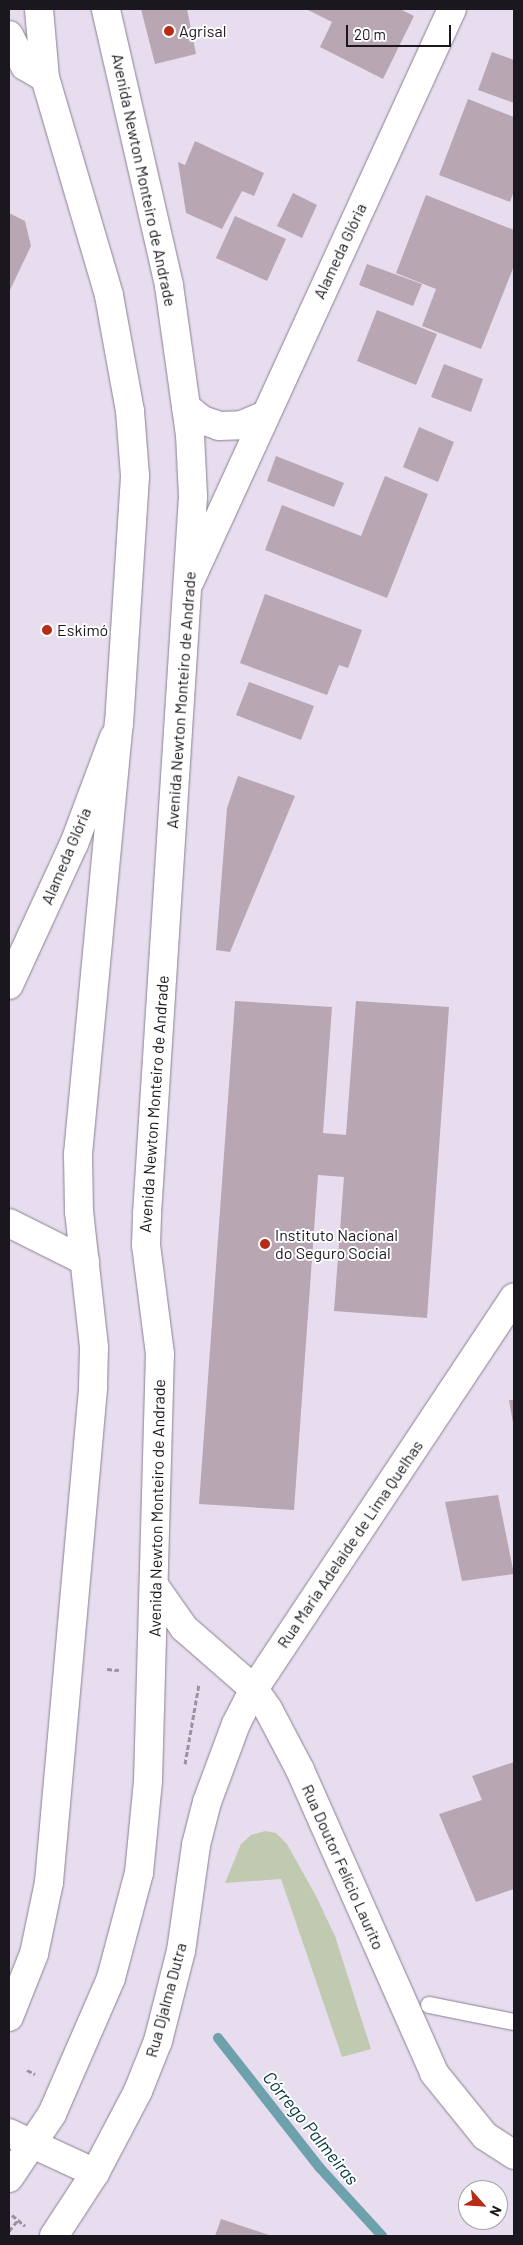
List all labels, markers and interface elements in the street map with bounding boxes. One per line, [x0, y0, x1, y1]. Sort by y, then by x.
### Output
scale bar [348, 15, 453, 47]
place label: Agrisal [179, 21, 226, 41]
marker: Agrisal [163, 25, 175, 37]
text: 20 m [354, 25, 386, 43]
street label: Avenida Newton Monteiro de Andrade [108, 52, 180, 308]
street label: Alameda Glória [309, 200, 371, 302]
street label: Avenida Newton Monteiro de Andrade [162, 571, 200, 829]
place label: Eskimó [57, 620, 108, 640]
marker: Eskimó [41, 624, 53, 636]
street label: Alameda Glória [37, 805, 95, 907]
street label: Avenida Newton Monteiro de Andrade [135, 975, 173, 1233]
place label: Instituto Nacional do Seguro Social [275, 1225, 398, 1263]
marker: Instituto Nacional do Seguro Social [259, 1238, 271, 1250]
street label: Avenida Newton Monteiro de Andrade [145, 1379, 169, 1637]
street label: Rua Maria Adelaide de Lima Quelhas [273, 1436, 427, 1652]
street label: Rua Doutor Felício Laurito [298, 1781, 388, 1953]
street label: Rua Djalma Dutra [141, 1941, 191, 2059]
water label: Córrego Palmeiras [259, 2067, 363, 2189]
north arrow [458, 2180, 508, 2230]
text: N [486, 2203, 506, 2219]

